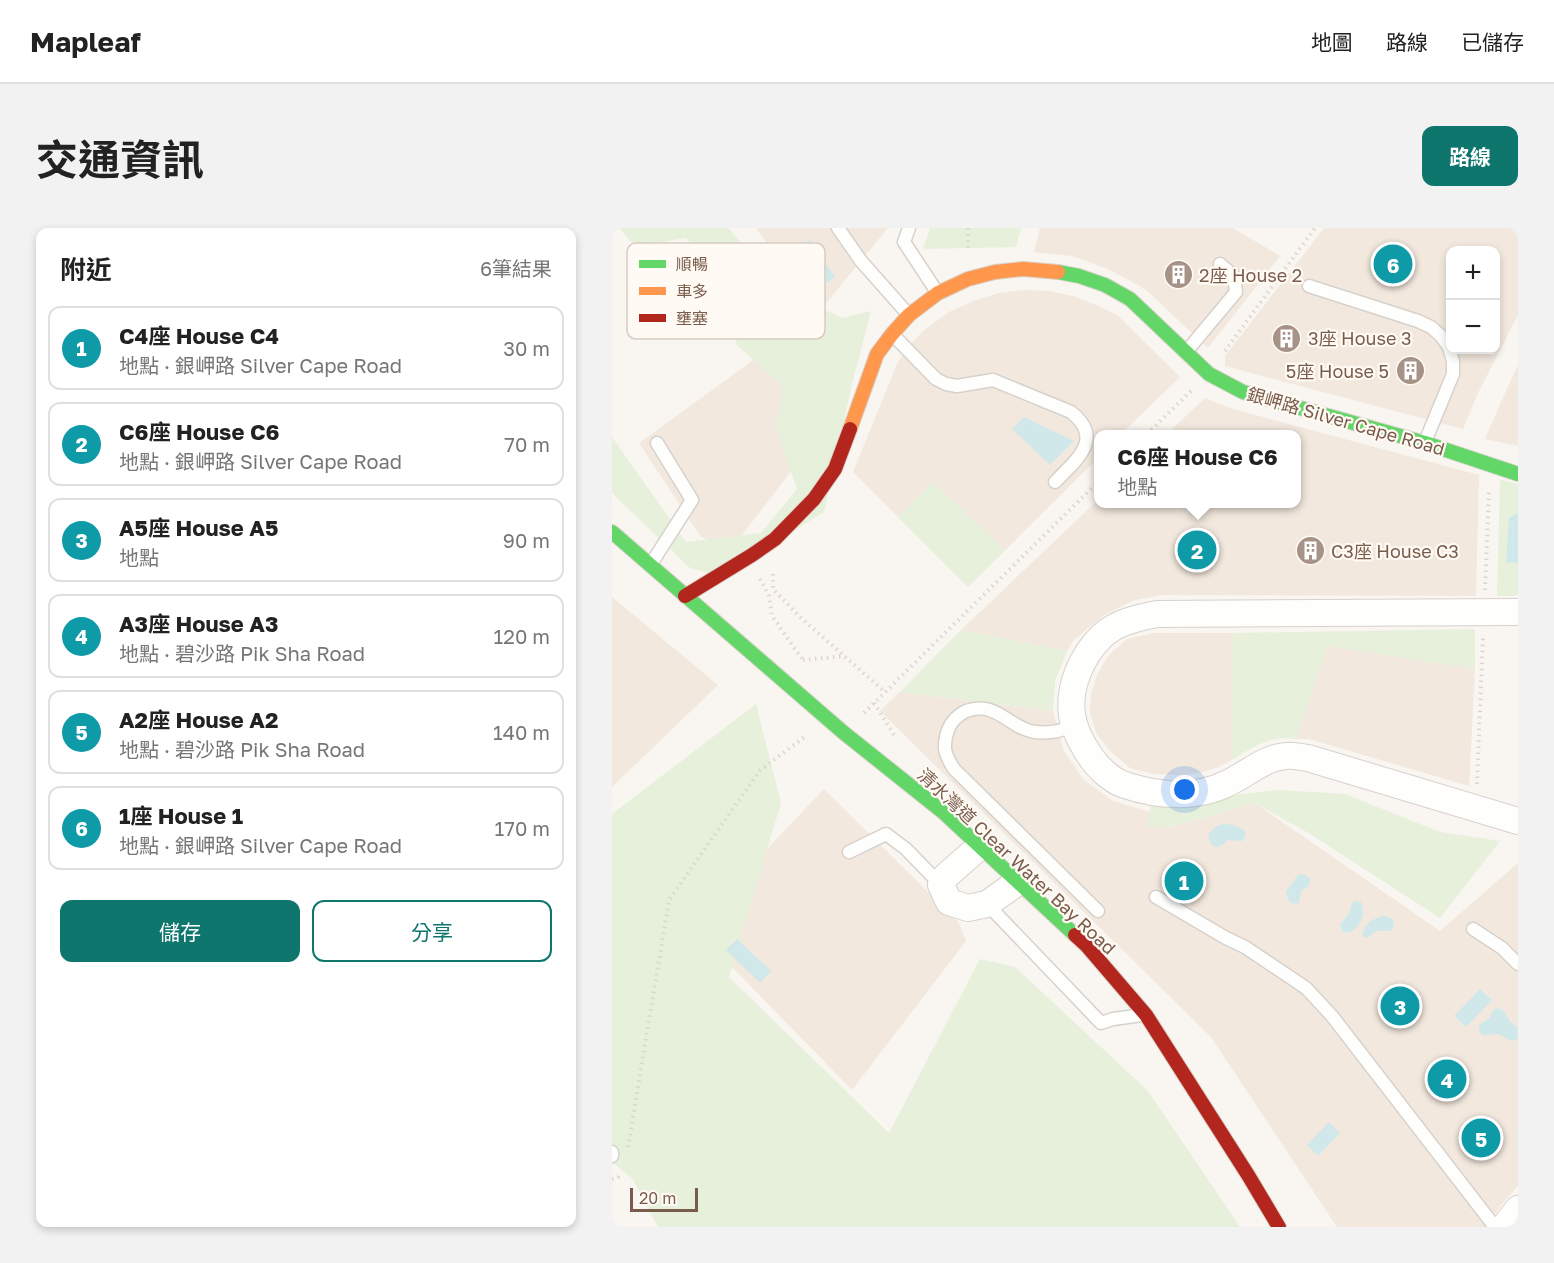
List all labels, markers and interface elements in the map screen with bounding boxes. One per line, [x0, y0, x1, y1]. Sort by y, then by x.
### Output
text: Mapleaf [30, 25, 141, 58]
text: 地圖 [1311, 29, 1353, 55]
text: 路線 [1386, 29, 1428, 55]
text: 已儲存 [1461, 29, 1524, 55]
button: 路線 [1422, 126, 1518, 186]
text: 交通資訊 [36, 134, 204, 184]
pin: 6 [1374, 242, 1412, 286]
legend [627, 243, 825, 339]
map controls [1446, 246, 1500, 354]
button: + [1446, 246, 1500, 300]
text: 附近 [60, 254, 112, 285]
text: 順暢 [676, 254, 708, 274]
text: 6筆結果 [480, 256, 552, 280]
building icon: 2座 House 2 [1162, 259, 1194, 291]
place label: 2座 House 2 [1199, 264, 1302, 286]
text: 車多 [676, 281, 708, 301]
button: − [1446, 300, 1500, 354]
text: 壅塞 [676, 308, 708, 328]
text: C4座 House C4 [119, 322, 279, 349]
building icon: 3座 House 3 [1271, 322, 1303, 354]
place label: 3座 House 3 [1308, 327, 1411, 349]
text: 1 [76, 336, 87, 360]
text: 30 m [503, 336, 550, 360]
text: 地點 · 銀岬路 Silver Cape Road [119, 353, 402, 377]
building icon: 5座 House 5 [1394, 355, 1426, 387]
place label: 5座 House 5 [1286, 360, 1389, 382]
street label: 銀岬路 Silver Cape Road [1245, 382, 1447, 460]
text: C6座 House C6 [119, 418, 280, 445]
popup [1094, 430, 1301, 508]
text: 2 [75, 432, 88, 456]
text: 70 m [504, 432, 550, 456]
text: C6座 House C6 [1117, 443, 1278, 470]
text: 地點 · 銀岬路 Silver Cape Road [119, 449, 402, 473]
text: 地點 [1117, 474, 1157, 498]
text: A5座 House A5 [119, 514, 278, 541]
text: 3 [75, 528, 88, 552]
text: 90 m [503, 528, 550, 552]
pin: 2 [1178, 528, 1216, 572]
building icon: C3座 House C3 [1294, 535, 1326, 567]
place label: C3座 House C3 [1331, 540, 1459, 562]
text: 地點 [119, 545, 159, 569]
text: A3座 House A3 [119, 610, 278, 637]
text: 4 [75, 624, 88, 648]
text: 120 m [494, 624, 550, 648]
text: 地點 · 碧沙路 Pik Sha Road [119, 641, 365, 665]
text: A2座 House A2 [119, 706, 278, 733]
text: 5 [75, 720, 88, 744]
text: 140 m [493, 720, 550, 744]
text: 地點 · 碧沙路 Pik Sha Road [119, 737, 365, 761]
street label: 清水灣道 Clear Water Bay Road [913, 763, 1121, 959]
your location [1170, 775, 1199, 804]
text: 1座 House 1 [119, 802, 243, 829]
text: 6 [75, 816, 88, 840]
text: 170 m [495, 816, 550, 840]
text: 地點 · 銀岬路 Silver Cape Road [119, 833, 402, 857]
pin: 1 [1164, 858, 1204, 904]
button: 儲存 [60, 900, 300, 962]
button: 分享 [312, 900, 552, 962]
pin: 3 [1380, 984, 1420, 1028]
pin: 4 [1428, 1056, 1466, 1102]
pin: 5 [1462, 1116, 1500, 1160]
scale bar [630, 1185, 698, 1212]
text: 20 m [639, 1188, 676, 1208]

